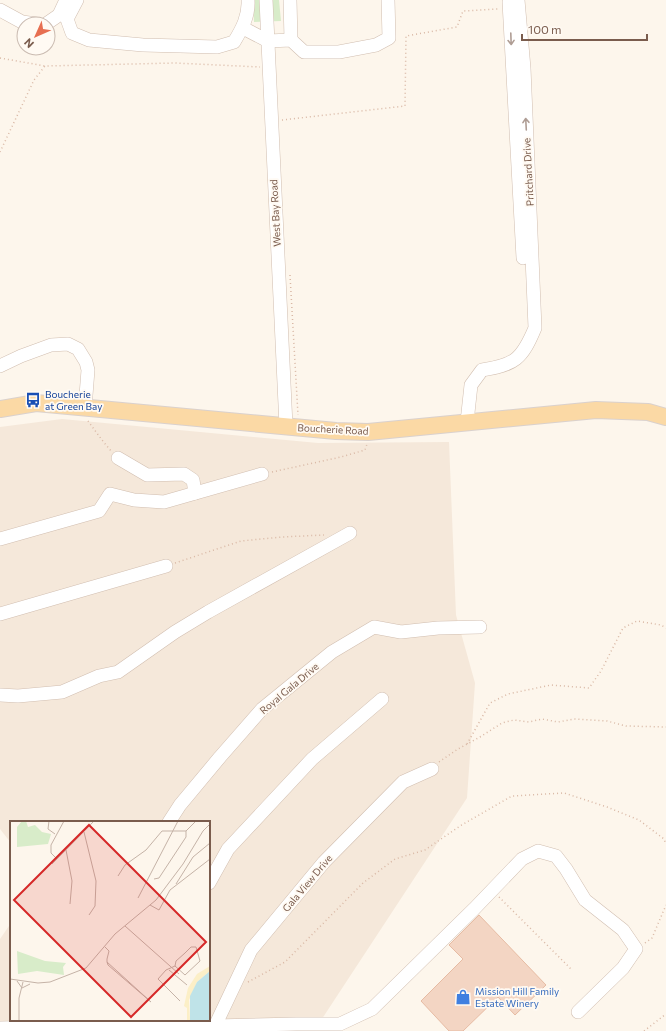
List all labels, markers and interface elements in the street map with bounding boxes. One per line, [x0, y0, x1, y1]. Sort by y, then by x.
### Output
north arrow [16, 16, 56, 56]
scale bar [522, 16, 647, 42]
text: 100 m [528, 22, 562, 36]
one-way arrow [507, 32, 515, 45]
text: N [21, 36, 36, 51]
one-way arrow [522, 118, 530, 131]
street label: Pritchard Drive [520, 138, 536, 206]
street label: West Bay Road [267, 179, 283, 247]
place label: Boucherie at Green Bay [45, 388, 102, 412]
bus stop icon: Boucherie at Green Bay [24, 391, 42, 409]
street label: Boucherie Road [297, 421, 369, 437]
street label: Royal Gala Drive [257, 660, 321, 716]
inset map [10, 821, 210, 1021]
street label: Gala View Drive [280, 852, 334, 914]
place label: Mission Hill Family Estate Winery [475, 985, 559, 1009]
shop icon: Mission Hill Family Estate Winery [454, 988, 472, 1006]

